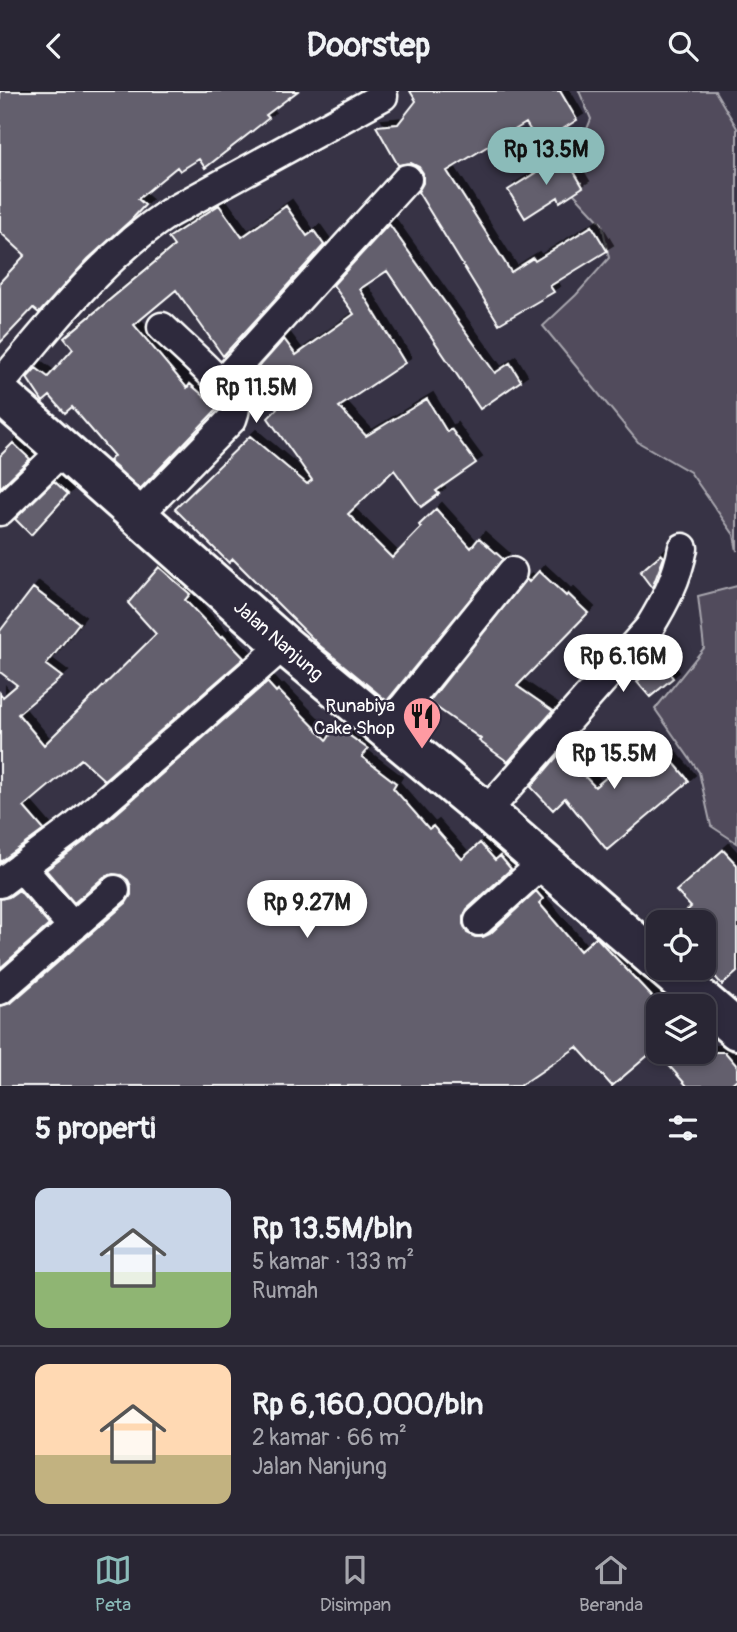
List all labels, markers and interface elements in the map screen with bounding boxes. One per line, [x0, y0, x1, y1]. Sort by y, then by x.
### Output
text: Doorstep [307, 26, 430, 66]
icon: back [35, 27, 73, 65]
icon: search [664, 27, 702, 65]
pin: Rp 13.5M [474, 127, 618, 187]
text: Rp 13.5M [503, 135, 589, 164]
pin: Rp 11.5M [184, 365, 328, 425]
text: Rp 11.5M [215, 373, 297, 402]
street label: Jalan Nanjung [228, 595, 328, 686]
pin: Rp 6.16M [551, 635, 695, 694]
text: Rp 6.16M [580, 642, 666, 671]
place label: Runabiya Cake Shop [314, 694, 395, 740]
restaurant icon: Runabiya Cake Shop [401, 695, 443, 750]
pin: Rp 15.5M [542, 731, 686, 791]
text: Rp 15.5M [572, 739, 656, 768]
pin: Rp 9.27M [235, 881, 379, 940]
text: Rp 9.27M [263, 888, 351, 917]
map controls [646, 910, 716, 1064]
button: locate [646, 910, 716, 980]
button: layers [646, 994, 716, 1064]
icon: filters [664, 1109, 702, 1147]
text: 5 properti [35, 1110, 156, 1147]
text: Rp 13.5M/bln [252, 1210, 413, 1247]
icon: home [91, 1216, 175, 1300]
text: 5 kamar · 133 m² [252, 1247, 414, 1276]
text: Rumah [252, 1276, 318, 1305]
text: Rp 6,160,000/bln [252, 1386, 484, 1423]
icon: home [91, 1392, 175, 1476]
text: 2 kamar · 66 m² [252, 1423, 407, 1452]
text: Jalan Nanjung [252, 1452, 387, 1481]
tab: Peta [94, 1551, 132, 1617]
tab: Disimpan [320, 1551, 391, 1617]
tab: Beranda [579, 1551, 643, 1617]

